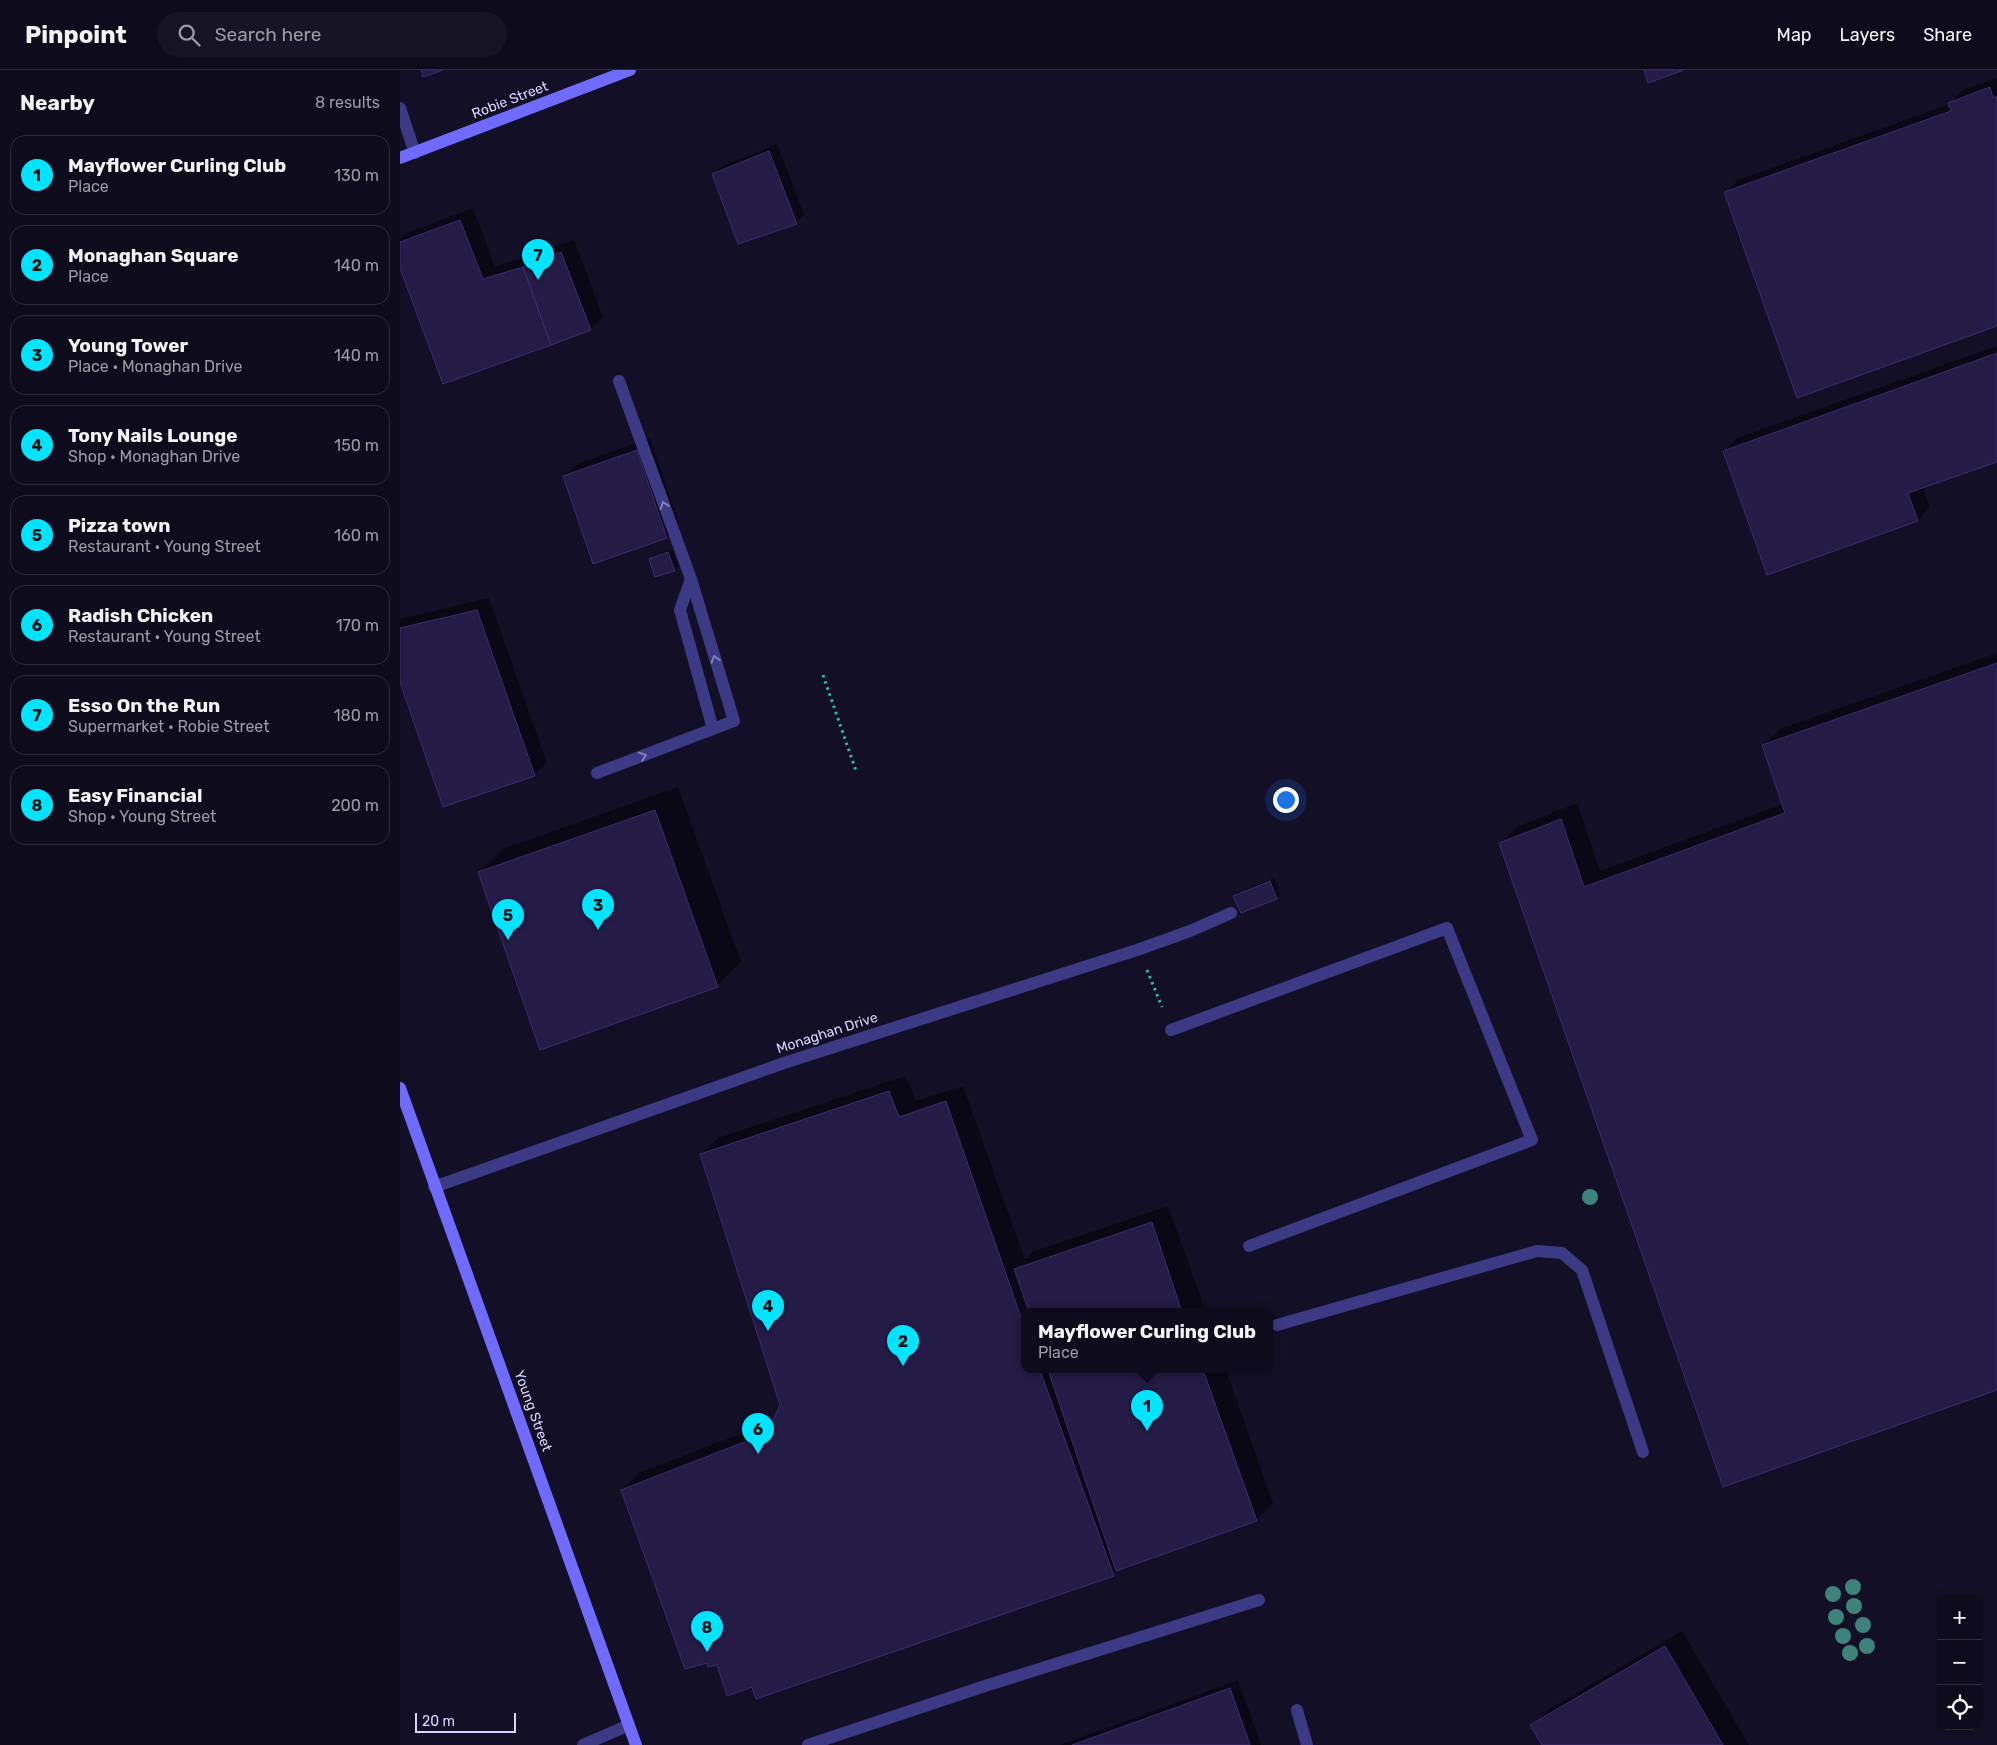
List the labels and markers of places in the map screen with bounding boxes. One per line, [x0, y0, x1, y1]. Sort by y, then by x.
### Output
pin: 7 [522, 239, 554, 280]
pin: 3 [582, 889, 614, 930]
pin: 5 [492, 899, 524, 940]
pin: 4 [752, 1290, 784, 1331]
pin: 2 [887, 1325, 919, 1366]
pin: 1 [1131, 1390, 1163, 1431]
pin: 6 [742, 1413, 774, 1454]
pin: 8 [691, 1611, 723, 1652]

